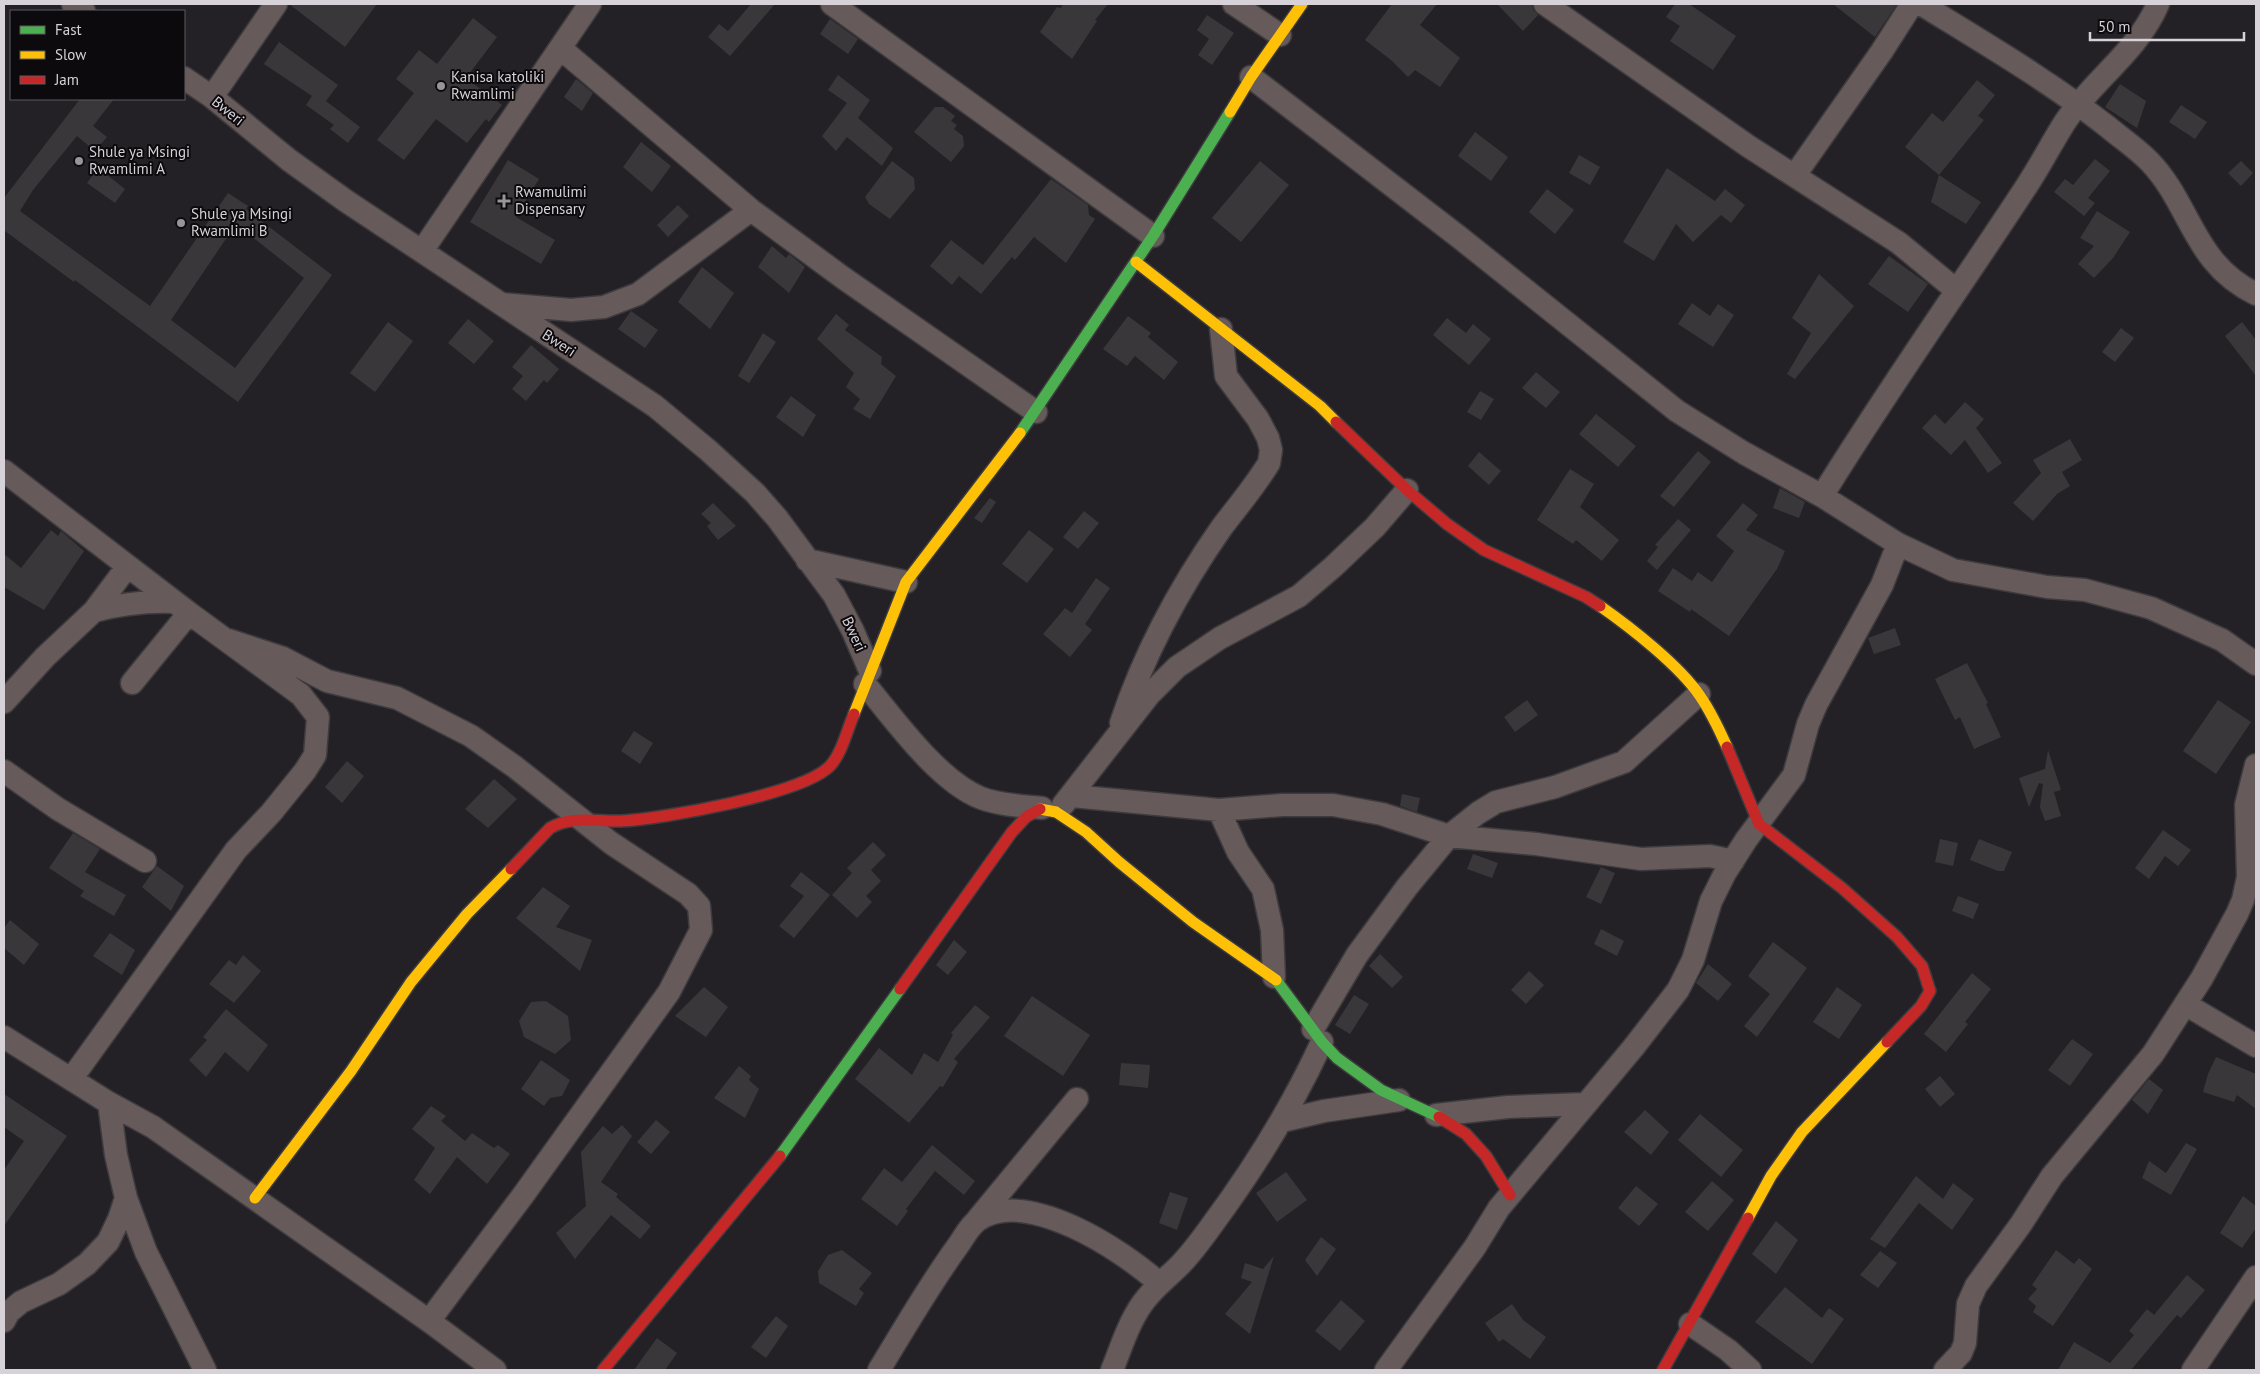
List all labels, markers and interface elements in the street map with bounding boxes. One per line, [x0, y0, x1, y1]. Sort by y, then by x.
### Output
legend [10, 10, 185, 100]
scale bar [2090, 10, 2244, 42]
text: 50 m [2098, 17, 2131, 36]
text: Fast [55, 20, 82, 39]
text: Slow [55, 45, 86, 64]
place label: Kanisa katoliki Rwamlimi [451, 67, 544, 103]
text: Jam [54, 70, 79, 89]
marker: Kanisa katoliki Rwamlimi [435, 80, 447, 92]
street label: Bweri [208, 92, 248, 129]
place label: Shule ya Msingi Rwamlimi A [89, 142, 190, 178]
marker: Shule ya Msingi Rwamlimi A [73, 155, 85, 167]
place label: Rwamulimi Dispensary [515, 182, 587, 218]
marker: Rwamulimi Dispensary [497, 194, 511, 208]
place label: Shule ya Msingi Rwamlimi B [191, 204, 292, 240]
marker: Shule ya Msingi Rwamlimi B [175, 217, 187, 229]
street label: Bweri [539, 325, 580, 360]
street label: Bweri [838, 613, 871, 654]

